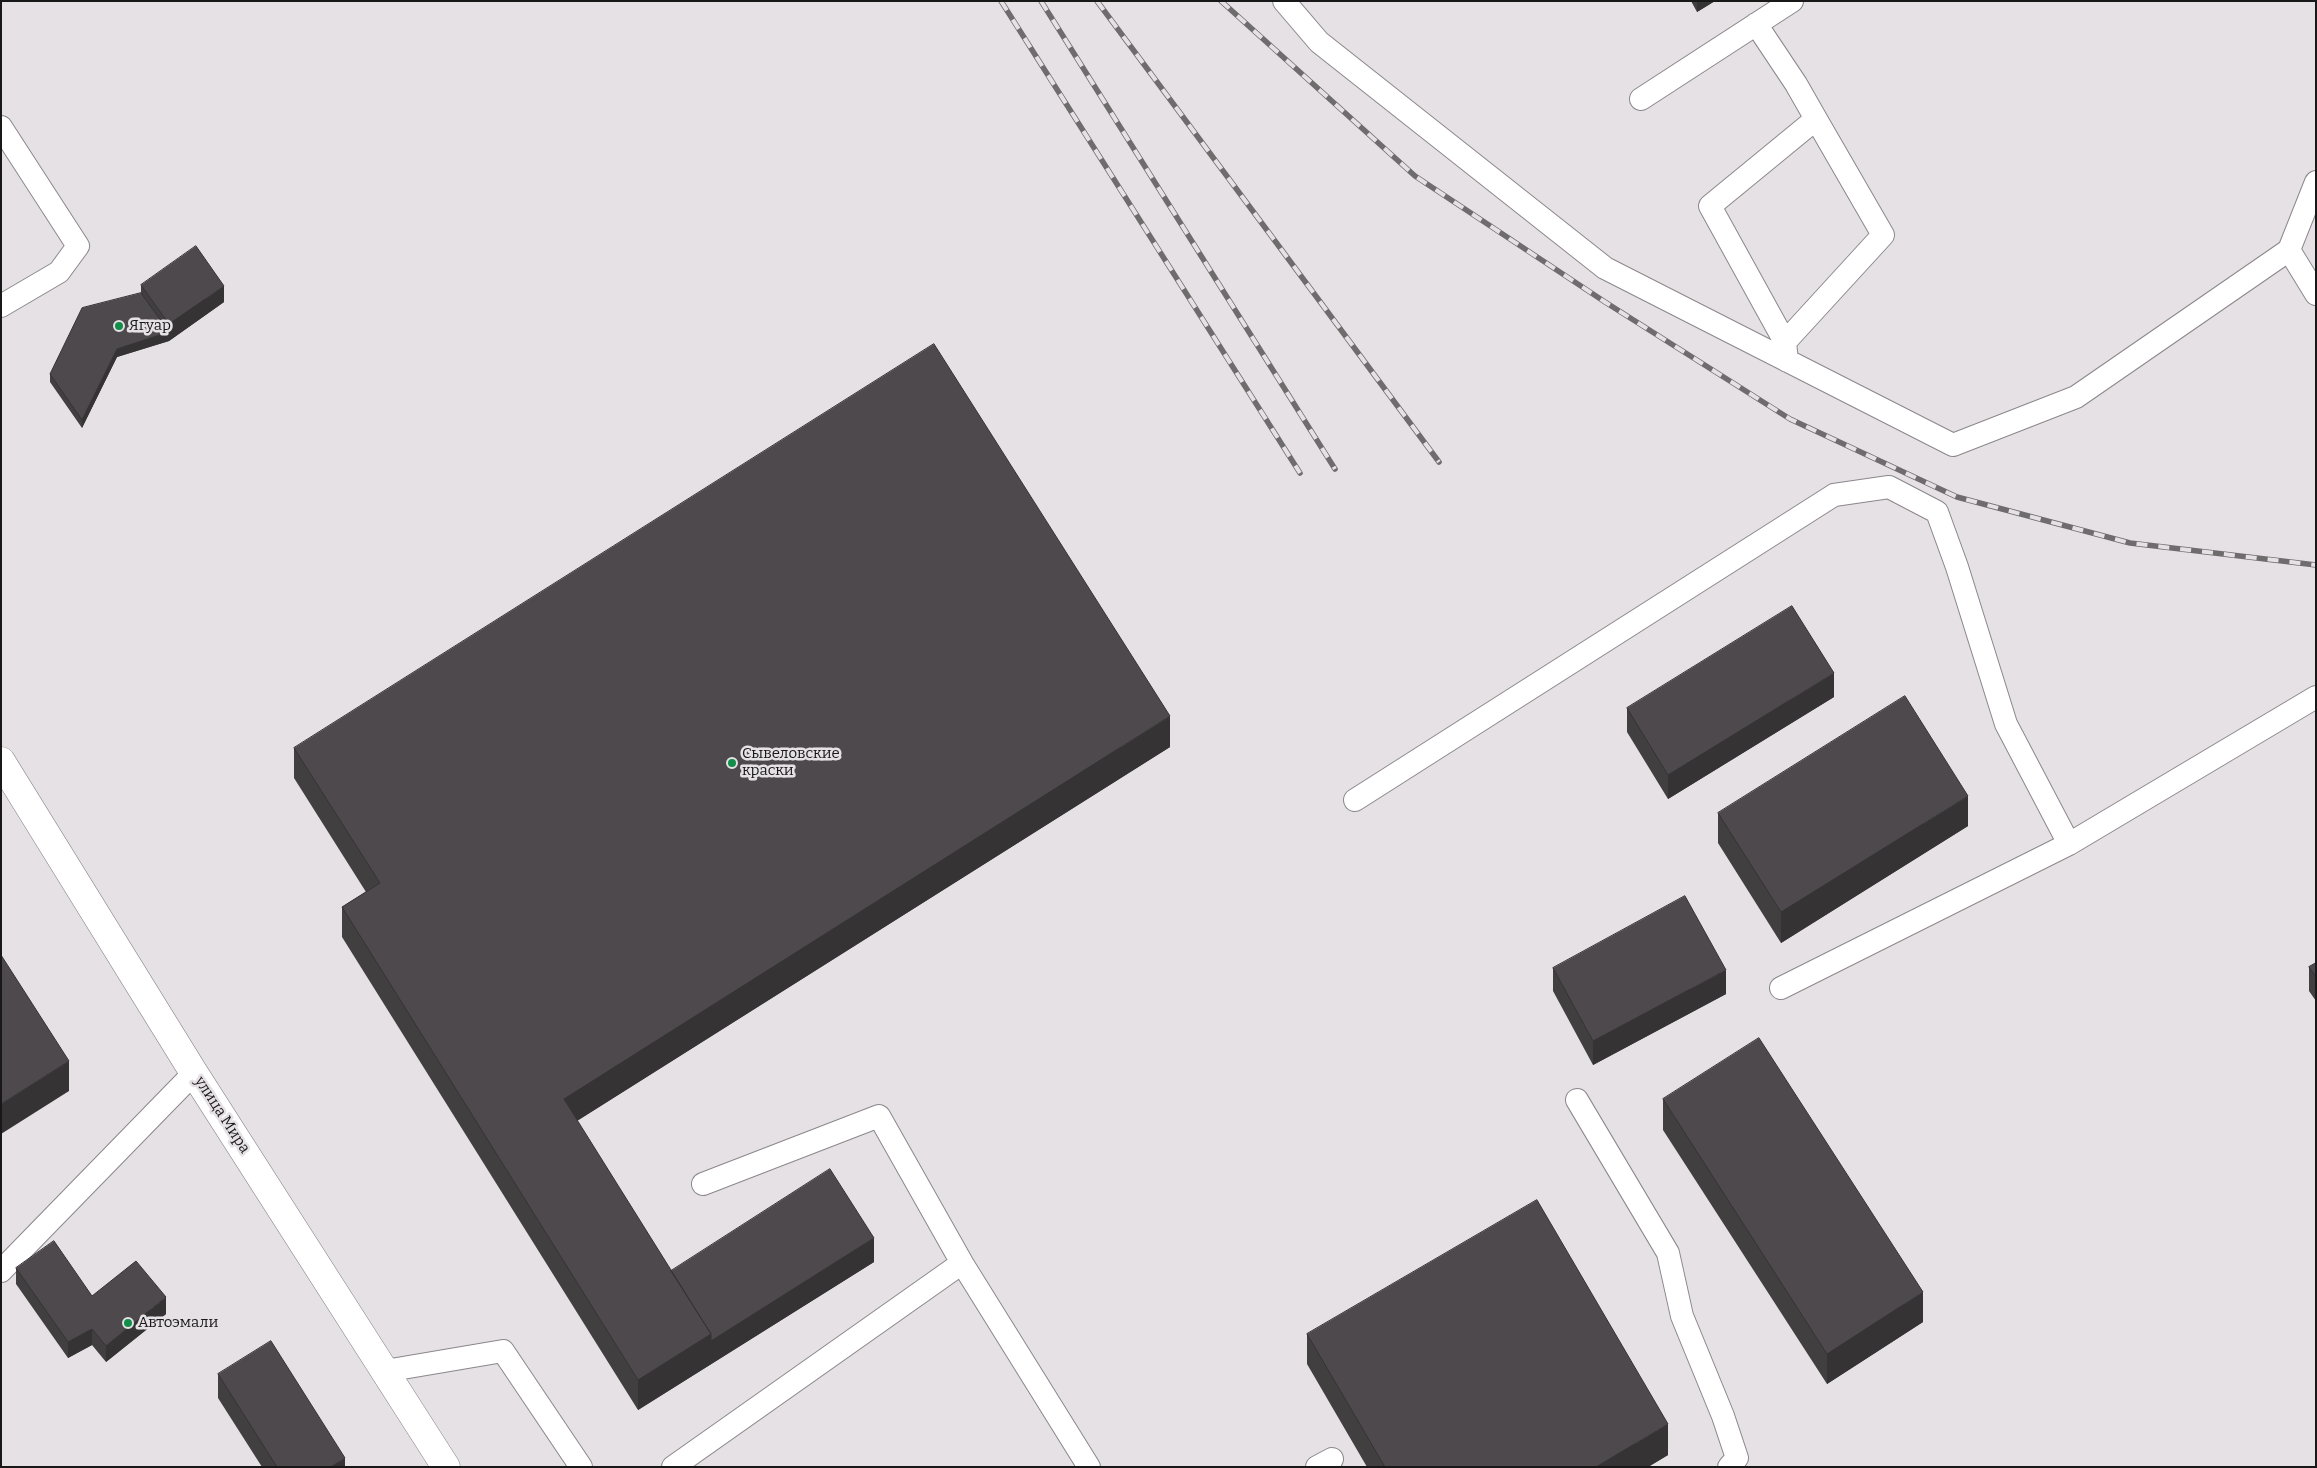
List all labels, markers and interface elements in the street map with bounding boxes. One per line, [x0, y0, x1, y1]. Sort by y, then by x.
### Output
place label: Ягуар [129, 317, 171, 335]
marker: Ягуар [113, 320, 125, 332]
place label: Сывеловские краски [742, 745, 840, 780]
marker: Сывеловские краски [726, 757, 738, 769]
street label: улица Мира [191, 1073, 253, 1157]
place label: Автоэмали [138, 1314, 218, 1332]
marker: Автоэмали [122, 1317, 134, 1329]

